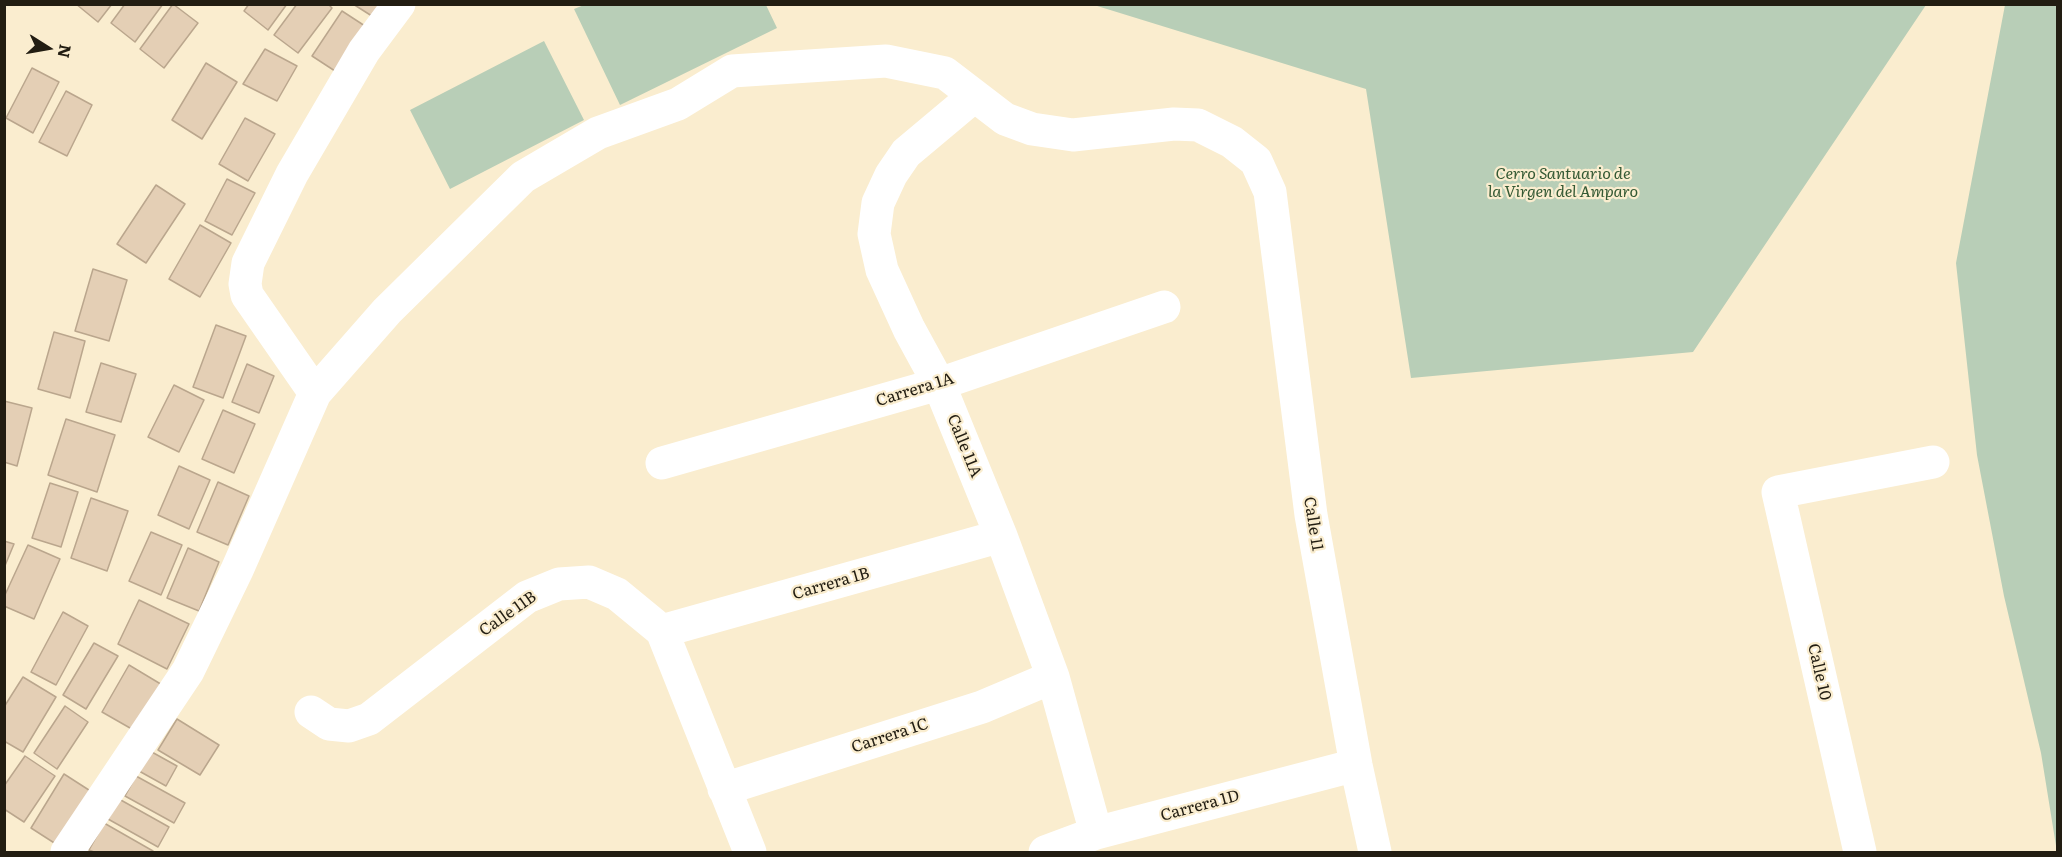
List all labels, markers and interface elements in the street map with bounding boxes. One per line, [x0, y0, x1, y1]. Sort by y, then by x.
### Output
north arrow [18, 18, 78, 78]
text: N [53, 43, 79, 60]
park label: Cerro Santuario de la Virgen del Amparo [1488, 164, 1638, 202]
street label: Carrera 1A [874, 369, 956, 411]
street label: Calle 11A [943, 412, 985, 480]
street label: Calle 11 [1299, 495, 1327, 553]
street label: Carrera 1B [790, 564, 872, 604]
street label: Calle 11B [476, 587, 540, 641]
street label: Calle 10 [1803, 642, 1835, 702]
street label: Carrera 1C [849, 715, 931, 757]
street label: Carrera 1D [1159, 786, 1241, 826]

